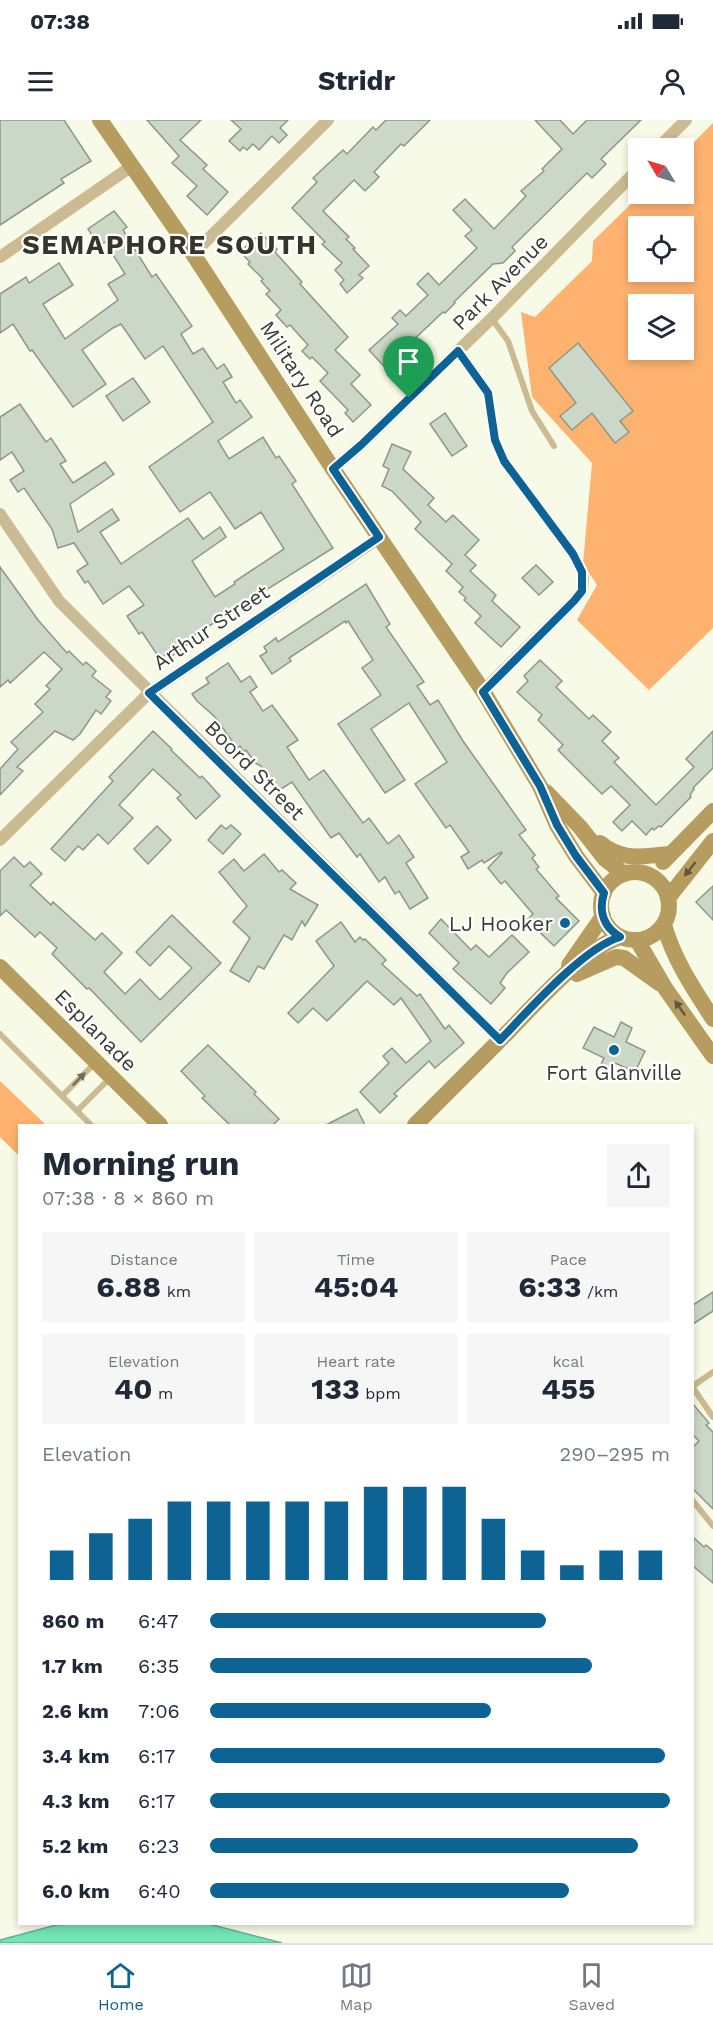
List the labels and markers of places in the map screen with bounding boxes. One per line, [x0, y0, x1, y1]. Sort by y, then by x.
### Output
pin [383, 336, 434, 398]
place label: LJ Hooker [449, 911, 553, 936]
marker: LJ Hooker [558, 916, 572, 930]
marker: Fort Glanville [607, 1043, 621, 1057]
place label: Fort Glanville [546, 1060, 682, 1085]

